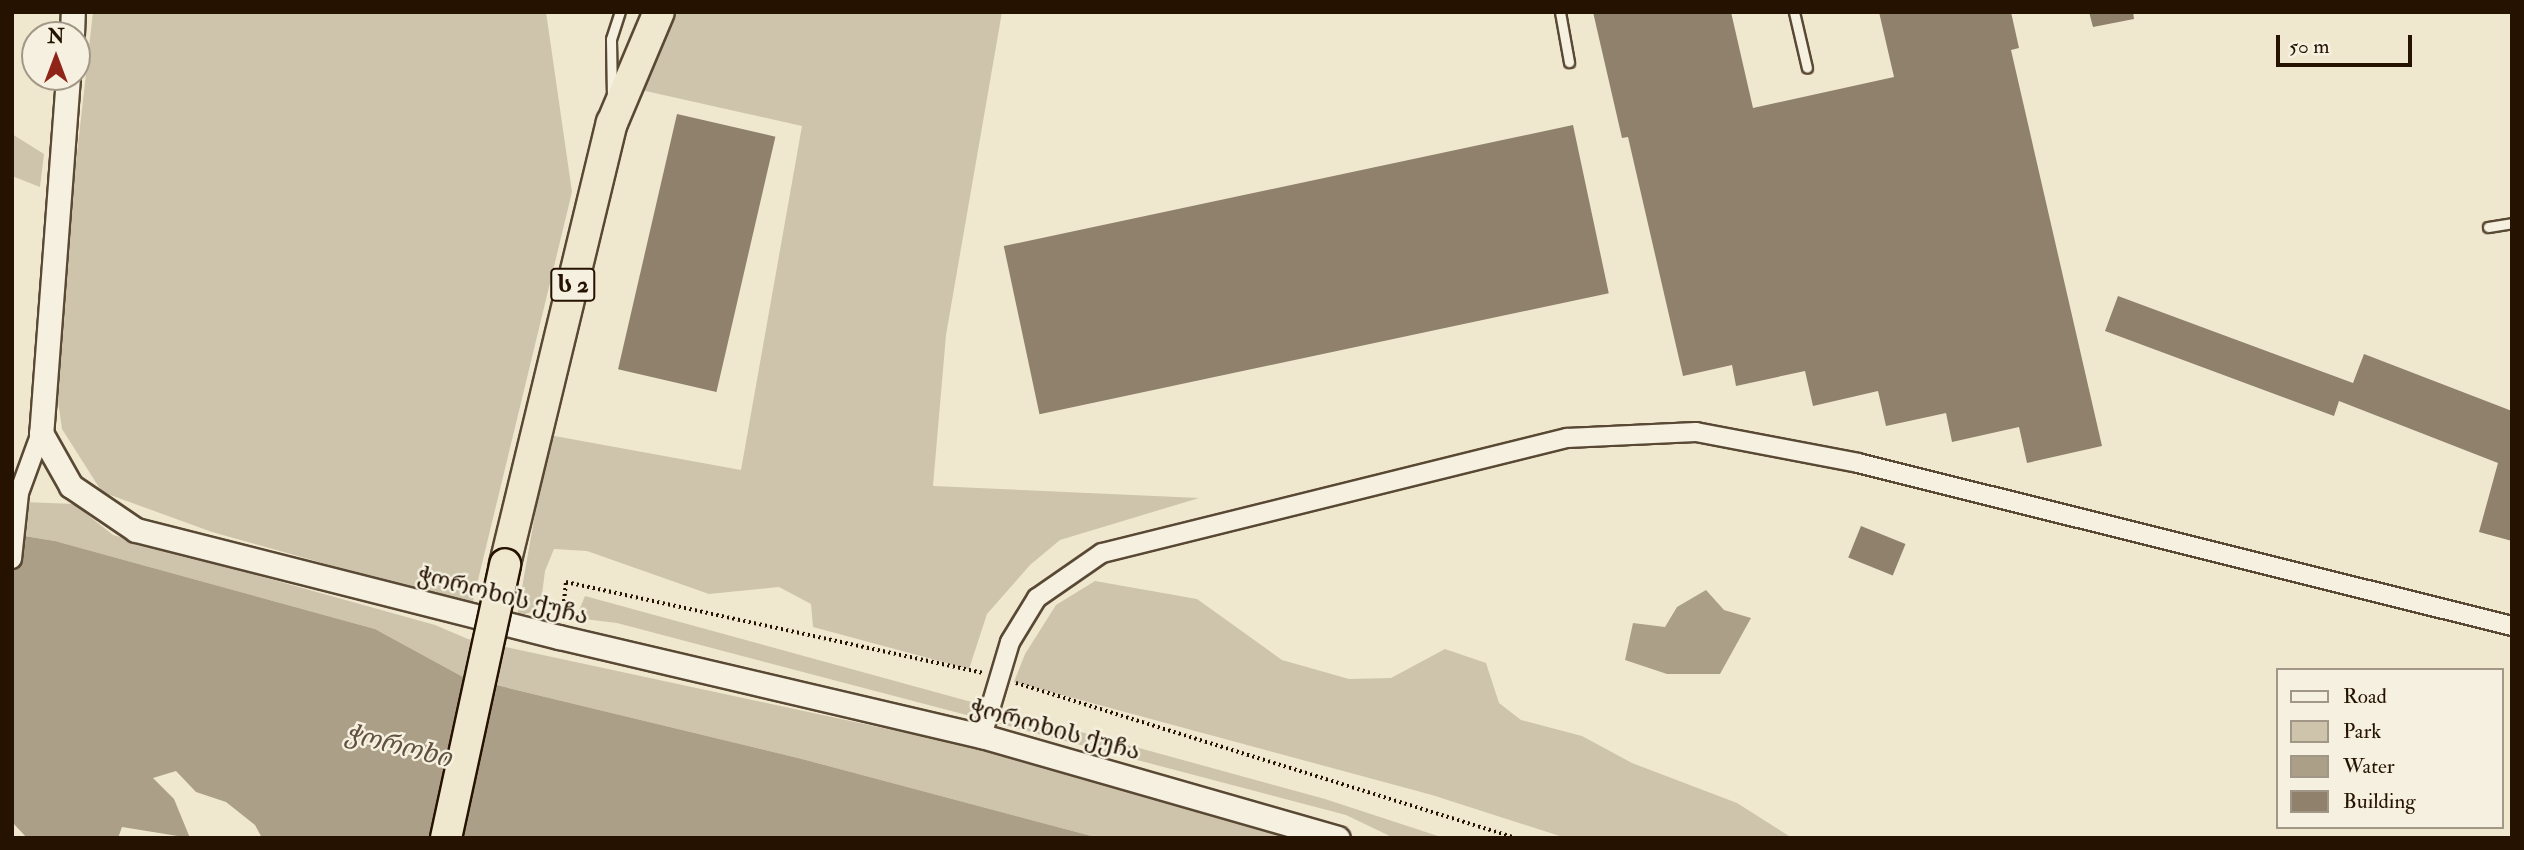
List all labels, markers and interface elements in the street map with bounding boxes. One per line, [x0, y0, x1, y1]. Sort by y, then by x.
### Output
north arrow [21, 21, 91, 91]
scale bar [2279, 21, 2416, 65]
text: N [47, 25, 65, 49]
text: 50 m [2289, 33, 2330, 60]
road number: ს 2 [550, 266, 596, 304]
street label: ჭოროხის ქუჩა [415, 561, 591, 631]
legend [2276, 668, 2503, 829]
text: Road [2343, 683, 2387, 710]
street label: ჭოროხის ქუჩა [967, 693, 1143, 767]
text: Park [2343, 718, 2381, 745]
water label: ჭოროხი [342, 719, 454, 775]
text: Water [2343, 753, 2395, 780]
text: Building [2343, 788, 2416, 815]

